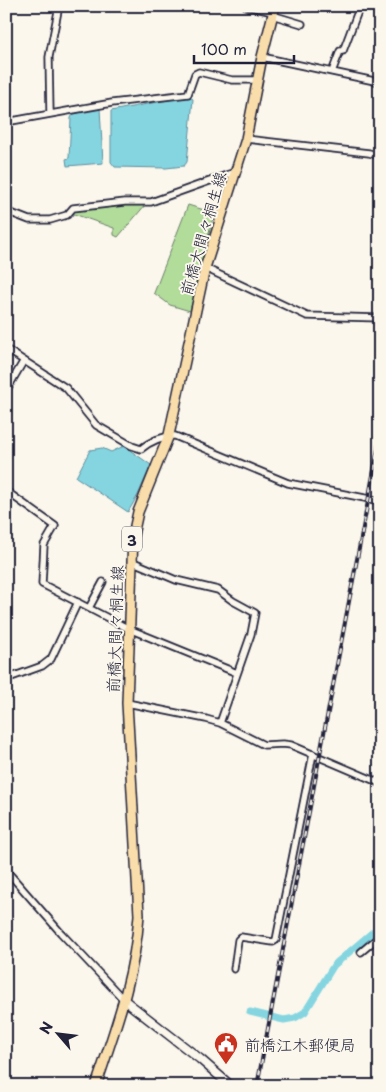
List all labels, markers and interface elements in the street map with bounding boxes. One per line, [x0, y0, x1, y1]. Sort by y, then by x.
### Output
scale bar [194, 32, 294, 64]
text: 100 m [201, 37, 247, 60]
street label: 前橋大間々桐生線 [173, 168, 231, 298]
road number: 3 [122, 526, 142, 552]
street label: 前橋大間々桐生線 [100, 565, 128, 693]
north arrow [32, 1010, 82, 1060]
text: N [34, 1018, 58, 1037]
public building icon: 前橋江木郵便局 [213, 1031, 239, 1065]
place label: 前橋江木郵便局 [244, 1032, 356, 1056]

